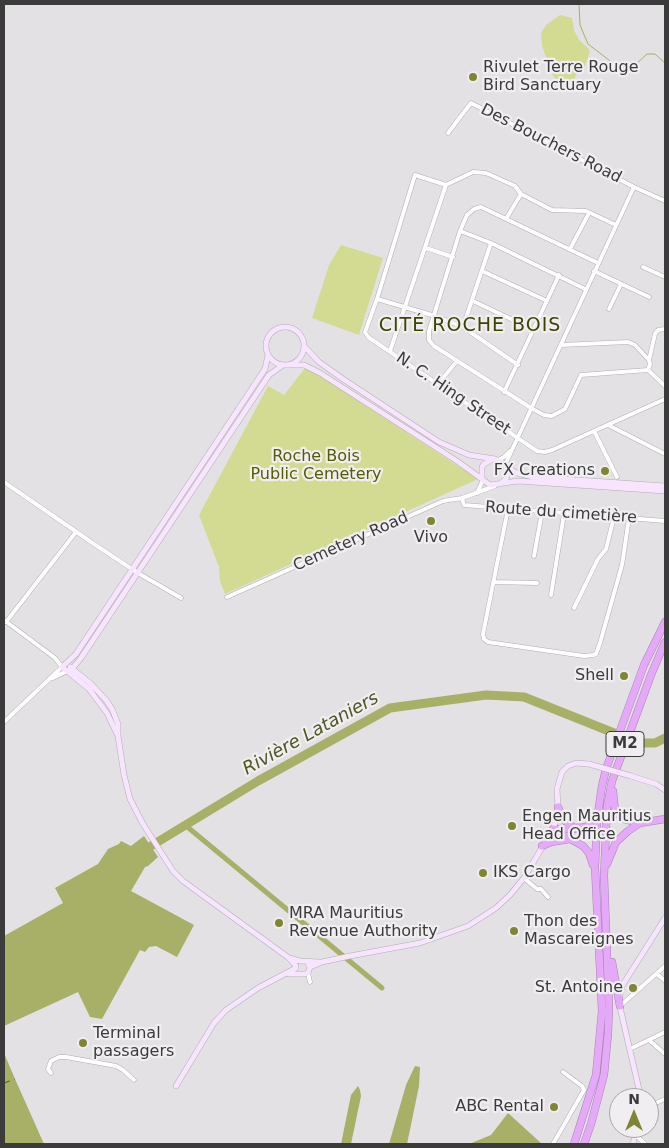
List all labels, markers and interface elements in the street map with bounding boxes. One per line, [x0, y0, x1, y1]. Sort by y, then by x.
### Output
place label: Rivulet Terre Rouge Bird Sanctuary [483, 58, 638, 96]
marker: Rivulet Terre Rouge Bird Sanctuary [467, 71, 479, 83]
street label: Des Bouchers Road [477, 100, 625, 188]
district label: CITÉ ROCHE BOIS [377, 315, 563, 337]
street label: N. C. Hing Street [392, 349, 514, 439]
park label: Roche Bois Public Cemetery [250, 447, 382, 485]
place label: FX Creations [494, 461, 595, 481]
marker: FX Creations [599, 465, 611, 477]
street label: Route du cimetière [484, 498, 638, 528]
street label: Cemetery Road [291, 508, 411, 576]
marker: Vivo [425, 515, 437, 527]
place label: Vivo [414, 528, 448, 548]
place label: Shell [575, 666, 614, 686]
marker: Shell [618, 670, 630, 682]
water label: Rivière Lataniers [239, 688, 383, 780]
road number: M2 [606, 732, 644, 756]
place label: Engen Mauritius Head Office [522, 807, 651, 845]
marker: Engen Mauritius Head Office [506, 820, 518, 832]
place label: IKS Cargo [493, 863, 571, 883]
marker: IKS Cargo [477, 867, 489, 879]
place label: MRA Mauritius Revenue Authority [289, 904, 438, 942]
place label: Thon des Mascareignes [524, 912, 634, 950]
marker: MRA Mauritius Revenue Authority [273, 917, 285, 929]
marker: Thon des Mascareignes [508, 925, 520, 937]
place label: St. Antoine [535, 978, 623, 998]
marker: St. Antoine [627, 982, 639, 994]
place label: Terminal passagers [93, 1024, 174, 1062]
marker: Terminal passagers [77, 1037, 89, 1049]
north arrow [609, 1088, 659, 1138]
text: N [628, 1091, 640, 1107]
place label: ABC Rental [455, 1097, 544, 1117]
marker: ABC Rental [548, 1101, 560, 1113]

